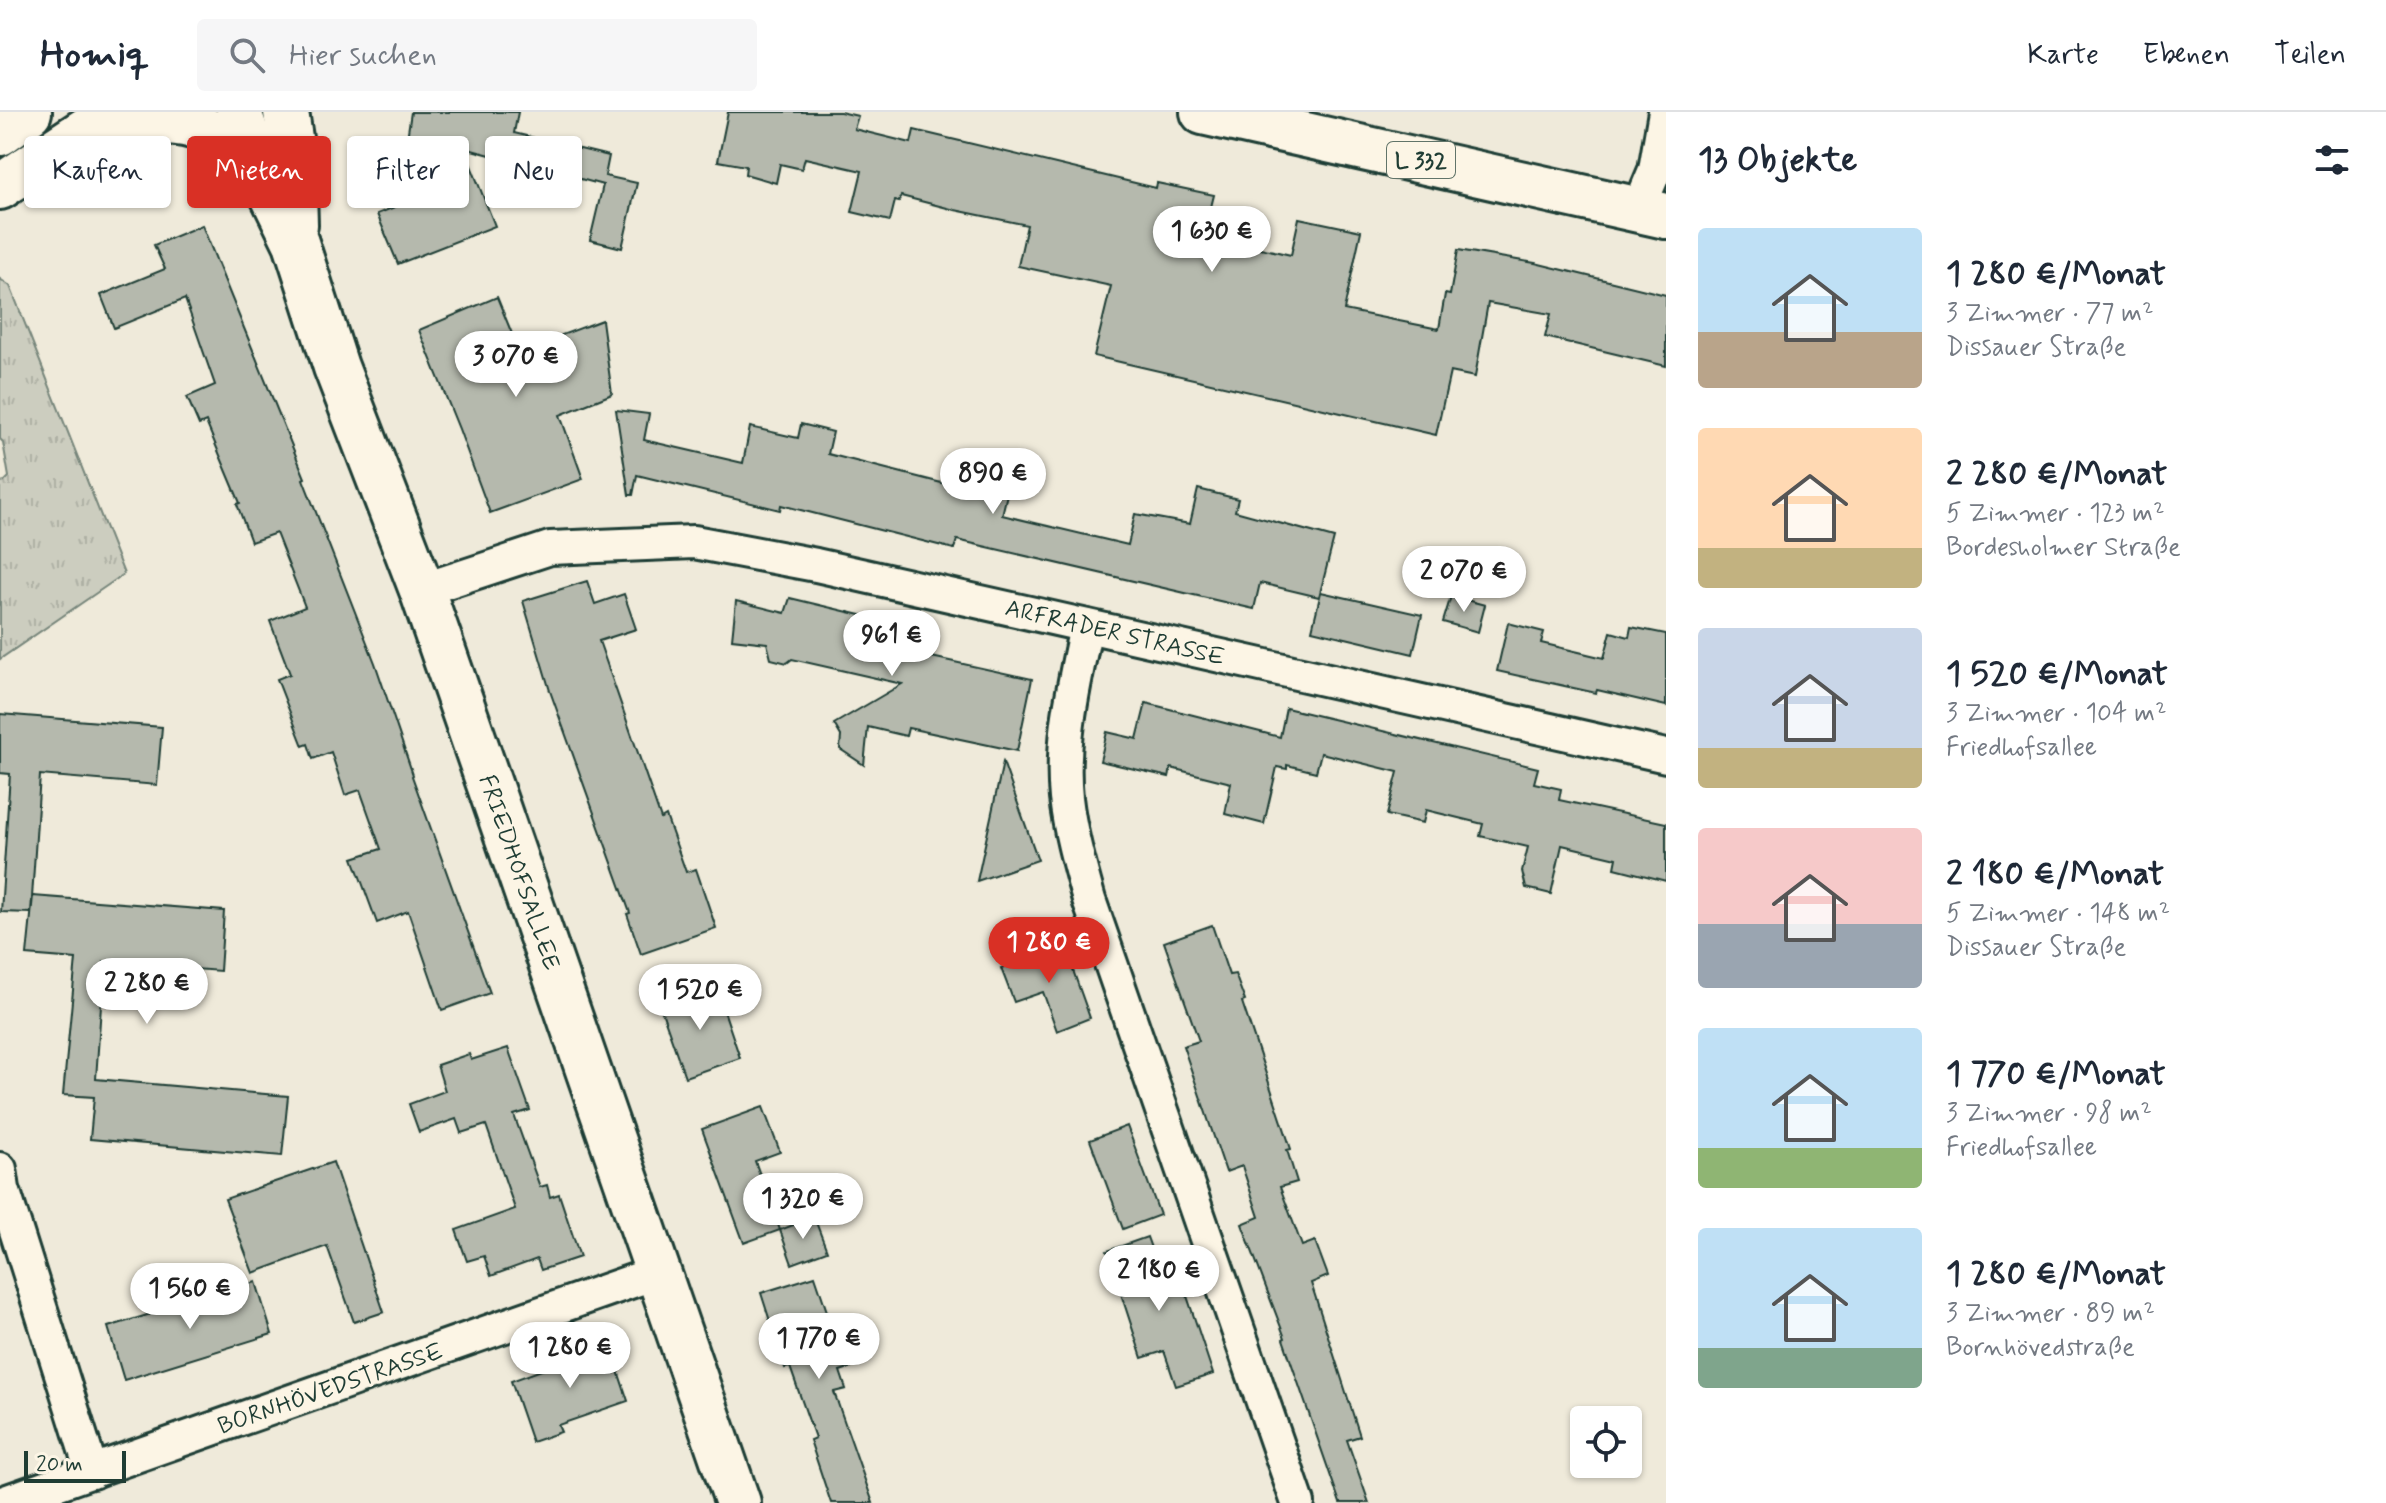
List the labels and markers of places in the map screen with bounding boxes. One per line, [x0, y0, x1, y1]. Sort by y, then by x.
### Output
pin: 1 630 € [1138, 206, 1286, 274]
pin: 3 070 € [442, 331, 590, 399]
pin: 890 € [937, 448, 1049, 516]
pin: 2 070 € [1390, 546, 1538, 614]
pin: 961 € [836, 610, 948, 678]
pin: 1 280 € [975, 917, 1123, 985]
pin: 2 280 € [73, 958, 221, 1026]
pin: 1 520 € [626, 964, 774, 1032]
pin: 1 320 € [729, 1173, 877, 1241]
pin: 2 180 € [1085, 1245, 1233, 1313]
pin: 1 560 € [116, 1263, 264, 1331]
pin: 1 770 € [745, 1313, 893, 1381]
pin: 1 280 € [496, 1322, 644, 1390]

